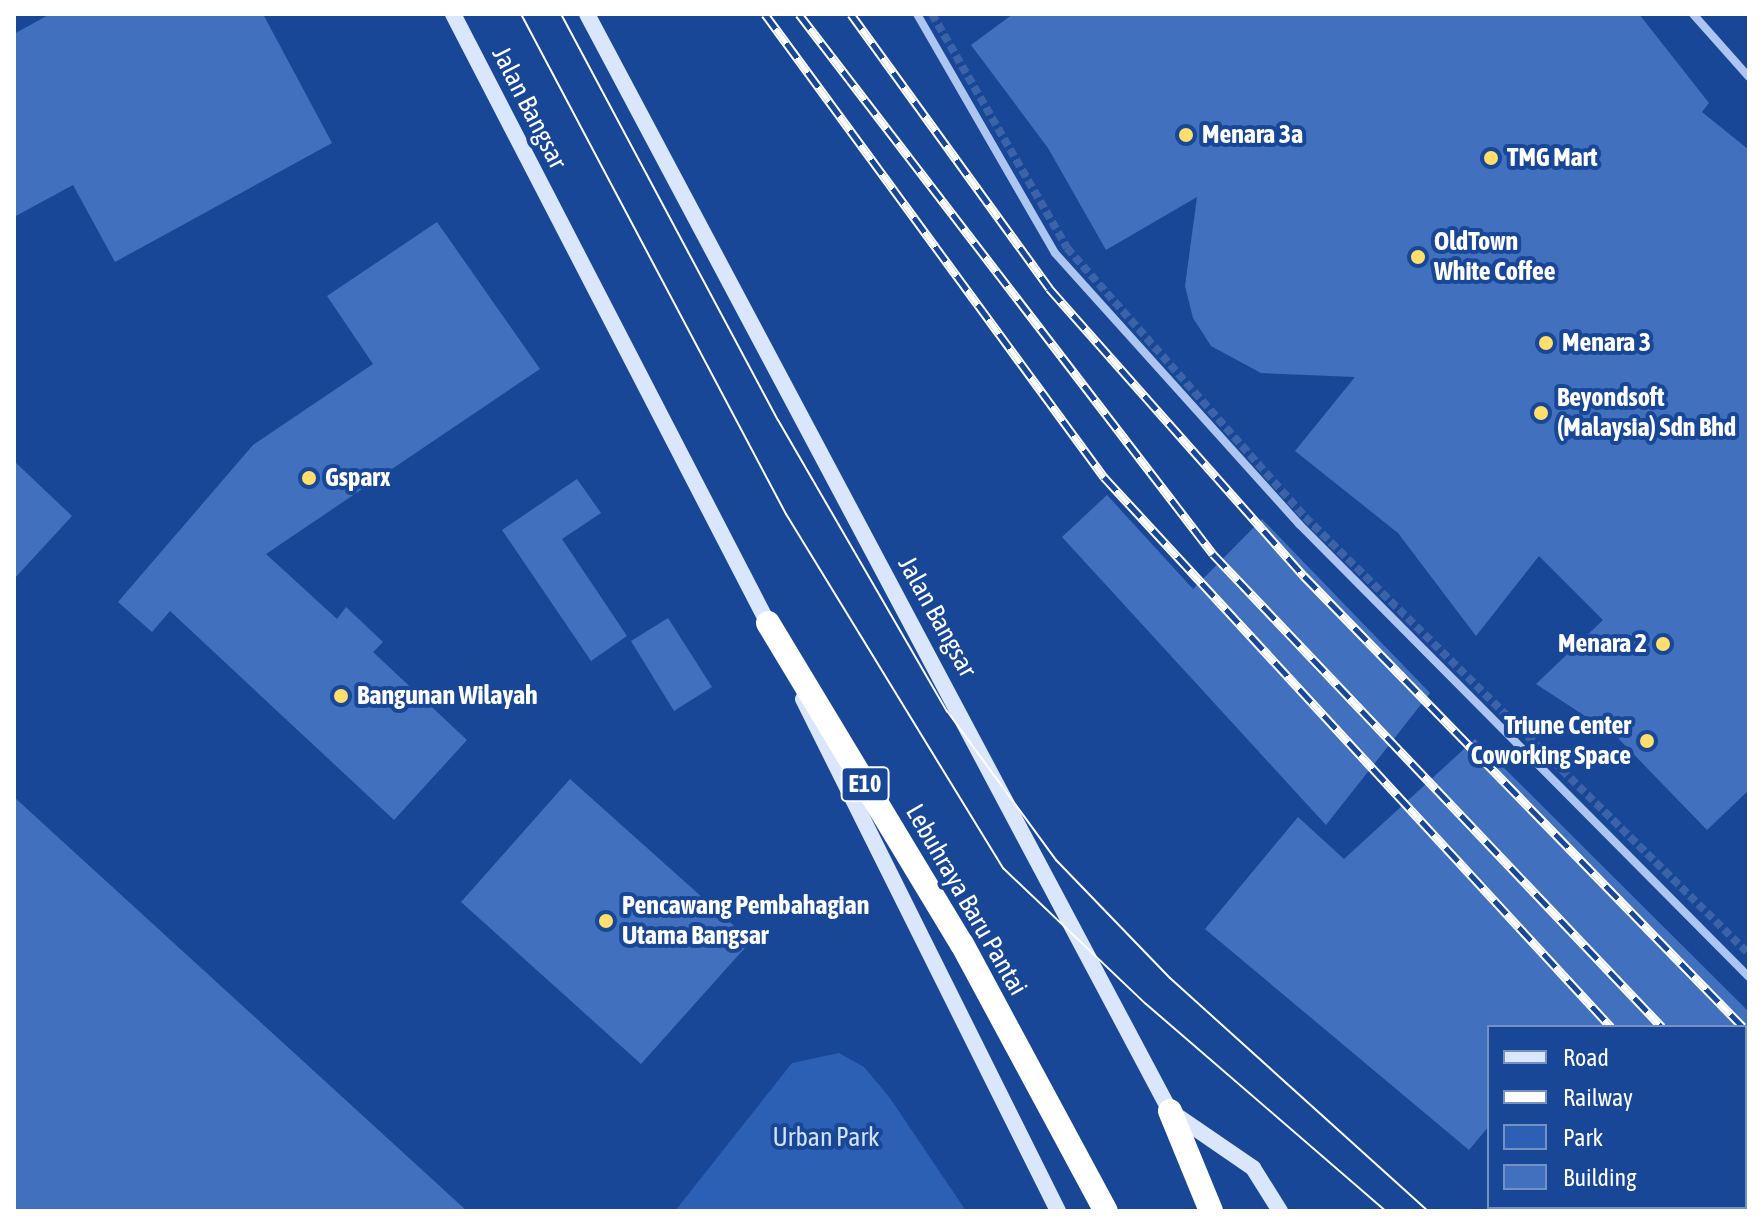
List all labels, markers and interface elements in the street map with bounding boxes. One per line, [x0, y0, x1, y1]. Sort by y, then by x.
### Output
street label: Jalan Bangsar [485, 42, 573, 174]
place label: Menara 3a [1202, 119, 1303, 151]
marker: Menara 3a [1177, 126, 1195, 144]
place label: TMG Mart [1507, 142, 1598, 174]
marker: TMG Mart [1482, 149, 1500, 167]
place label: OldTown White Coffee [1434, 226, 1556, 288]
marker: OldTown White Coffee [1409, 248, 1427, 266]
place label: Menara 3 [1562, 327, 1651, 359]
marker: Menara 3 [1537, 334, 1555, 352]
place label: Beyondsoft (Malaysia) Sdn Bhd [1557, 382, 1736, 444]
marker: Beyondsoft (Malaysia) Sdn Bhd [1532, 404, 1550, 422]
place label: Gsparx [325, 462, 391, 494]
marker: Gsparx [300, 469, 318, 487]
street label: Jalan Bangsar [891, 551, 983, 683]
place label: Menara 2 [1558, 628, 1647, 660]
marker: Menara 2 [1654, 635, 1672, 653]
place label: Bangunan Wilayah [357, 680, 538, 712]
marker: Bangunan Wilayah [332, 687, 350, 705]
place label: Triune Center Coworking Space [1471, 710, 1631, 772]
marker: Triune Center Coworking Space [1638, 732, 1656, 750]
road number: E10 [839, 764, 891, 804]
street label: Lebuhraya Baru Pantai [899, 799, 1033, 1001]
place label: Pencawang Pembahagian Utama Bangsar [622, 890, 869, 952]
marker: Pencawang Pembahagian Utama Bangsar [597, 912, 615, 930]
legend [1487, 1025, 1747, 1209]
text: Road [1563, 1044, 1609, 1071]
text: Railway [1563, 1084, 1633, 1111]
park label: Urban Park [772, 1122, 880, 1154]
text: Park [1563, 1124, 1603, 1151]
text: Building [1563, 1164, 1636, 1191]

